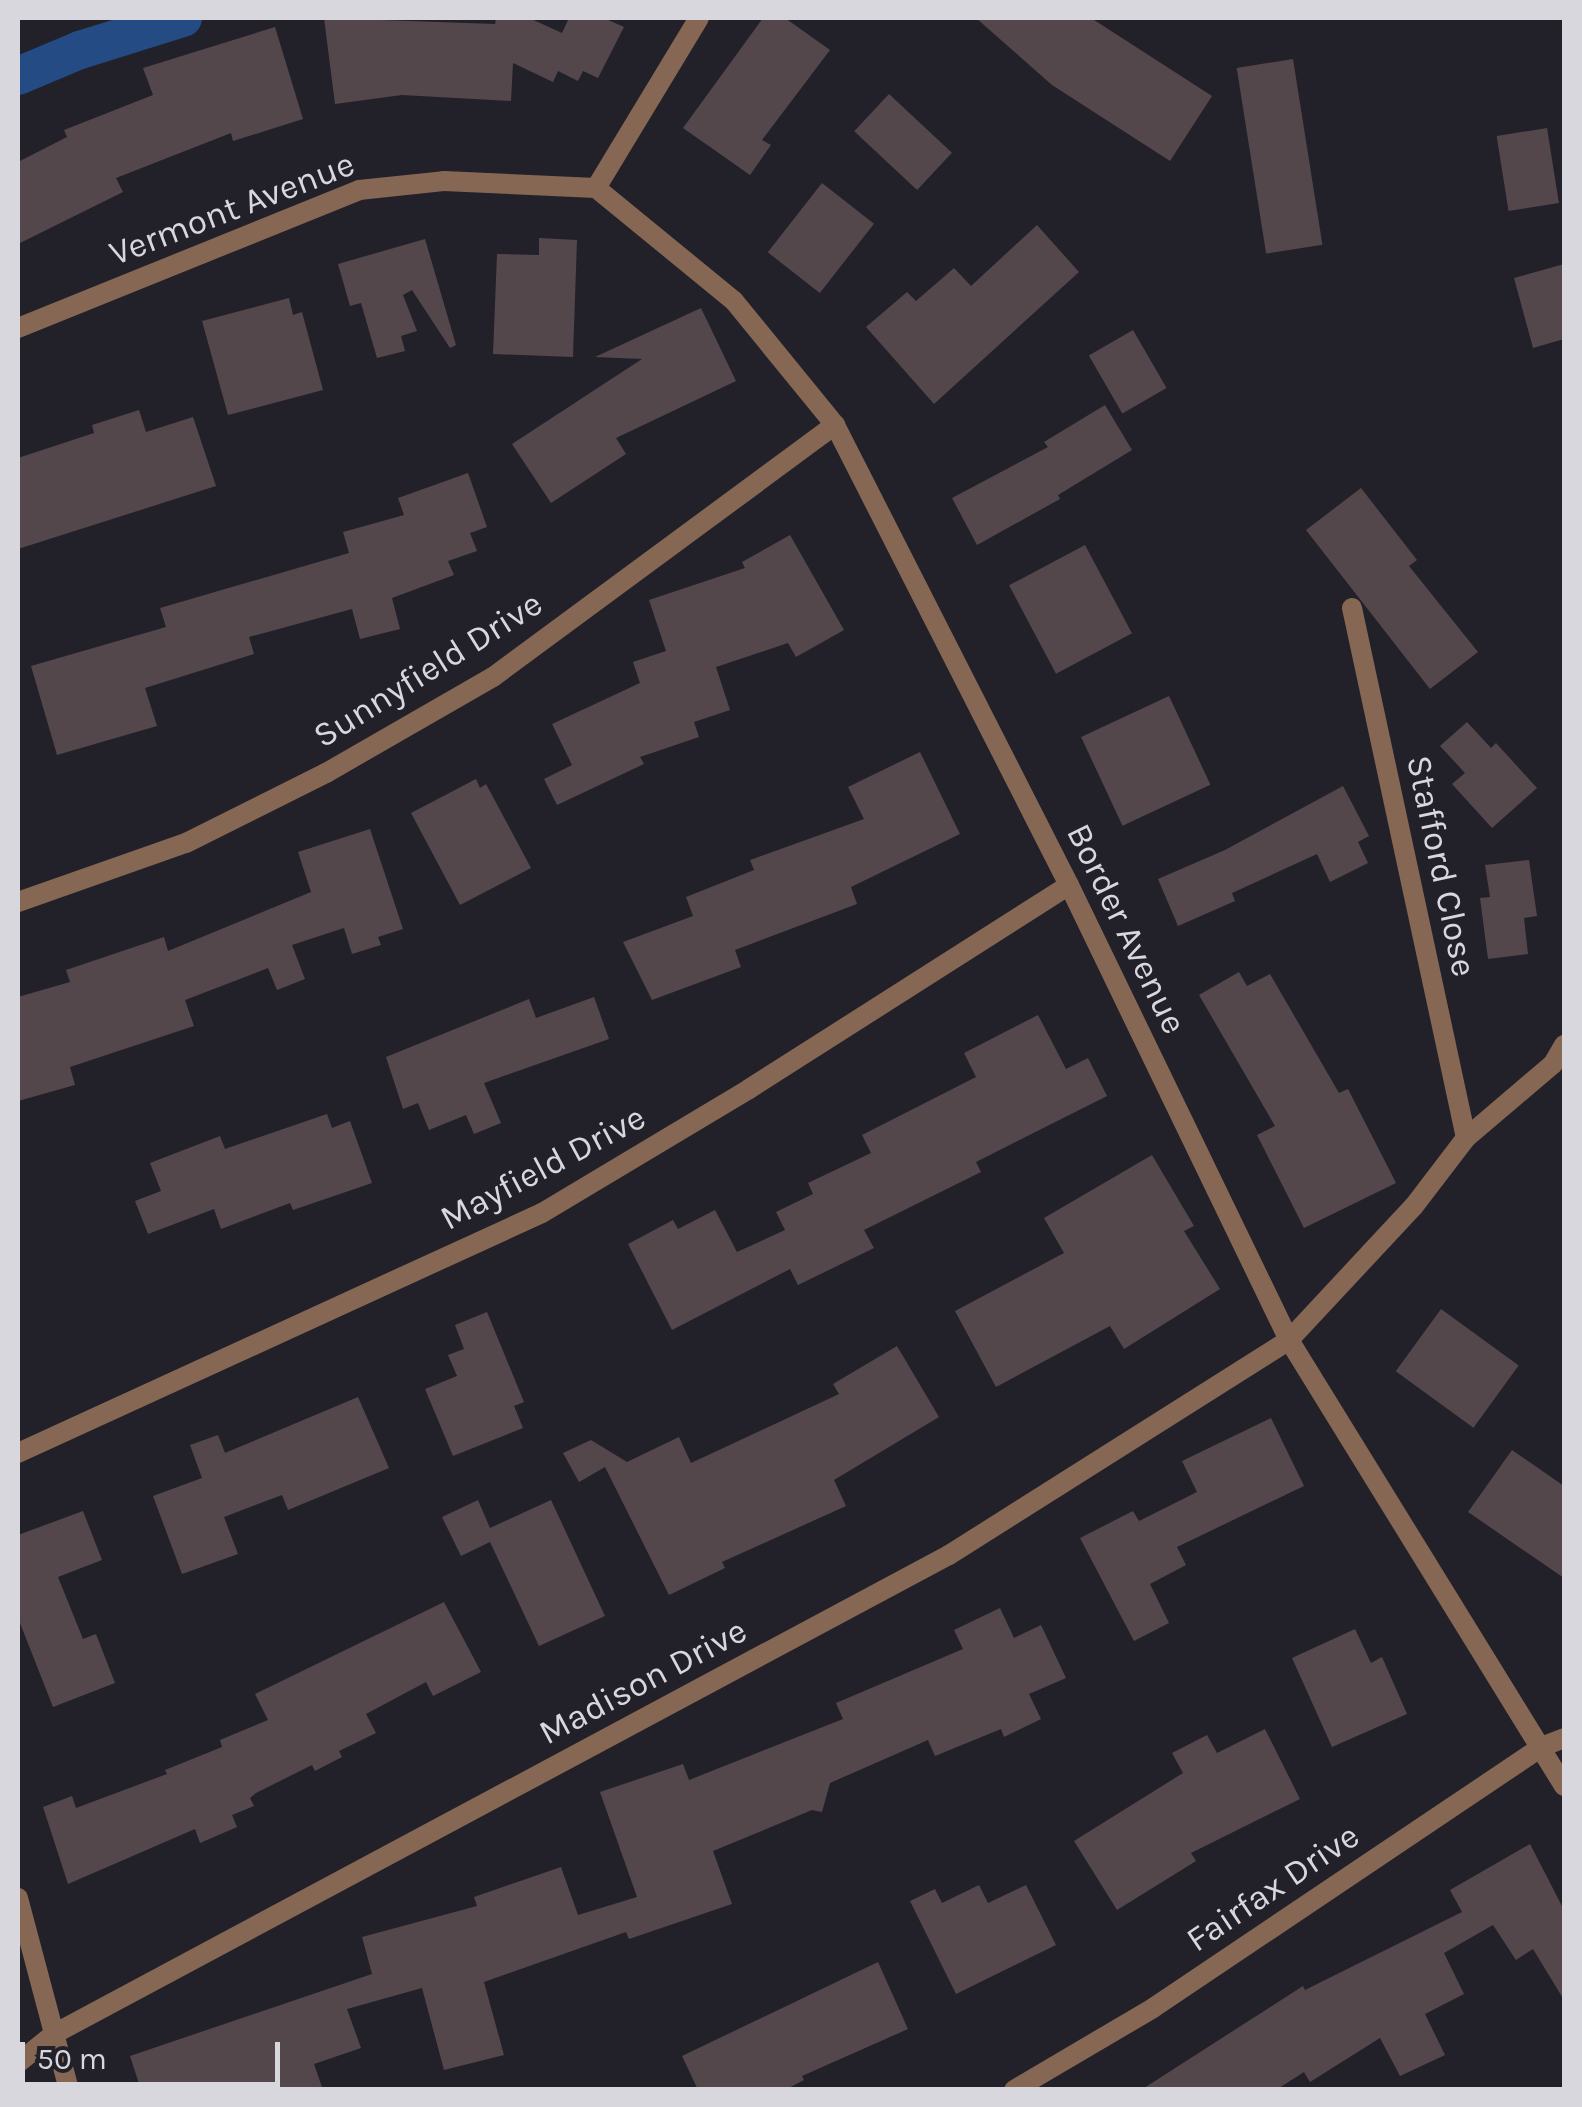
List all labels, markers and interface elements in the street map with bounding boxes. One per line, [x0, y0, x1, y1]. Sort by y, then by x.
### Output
street label: Vermont Avenue [104, 143, 360, 275]
street label: Sunnyfield Drive [306, 583, 550, 757]
street label: Stafford Close [1397, 752, 1485, 980]
street label: Border Avenue [1057, 817, 1195, 1041]
street label: Mayfield Drive [433, 1096, 653, 1240]
street label: Madison Drive [532, 1610, 754, 1754]
street label: Fairfax Drive [1179, 1815, 1367, 1961]
scale bar [25, 2022, 285, 2084]
text: 50 m [37, 2041, 107, 2077]

